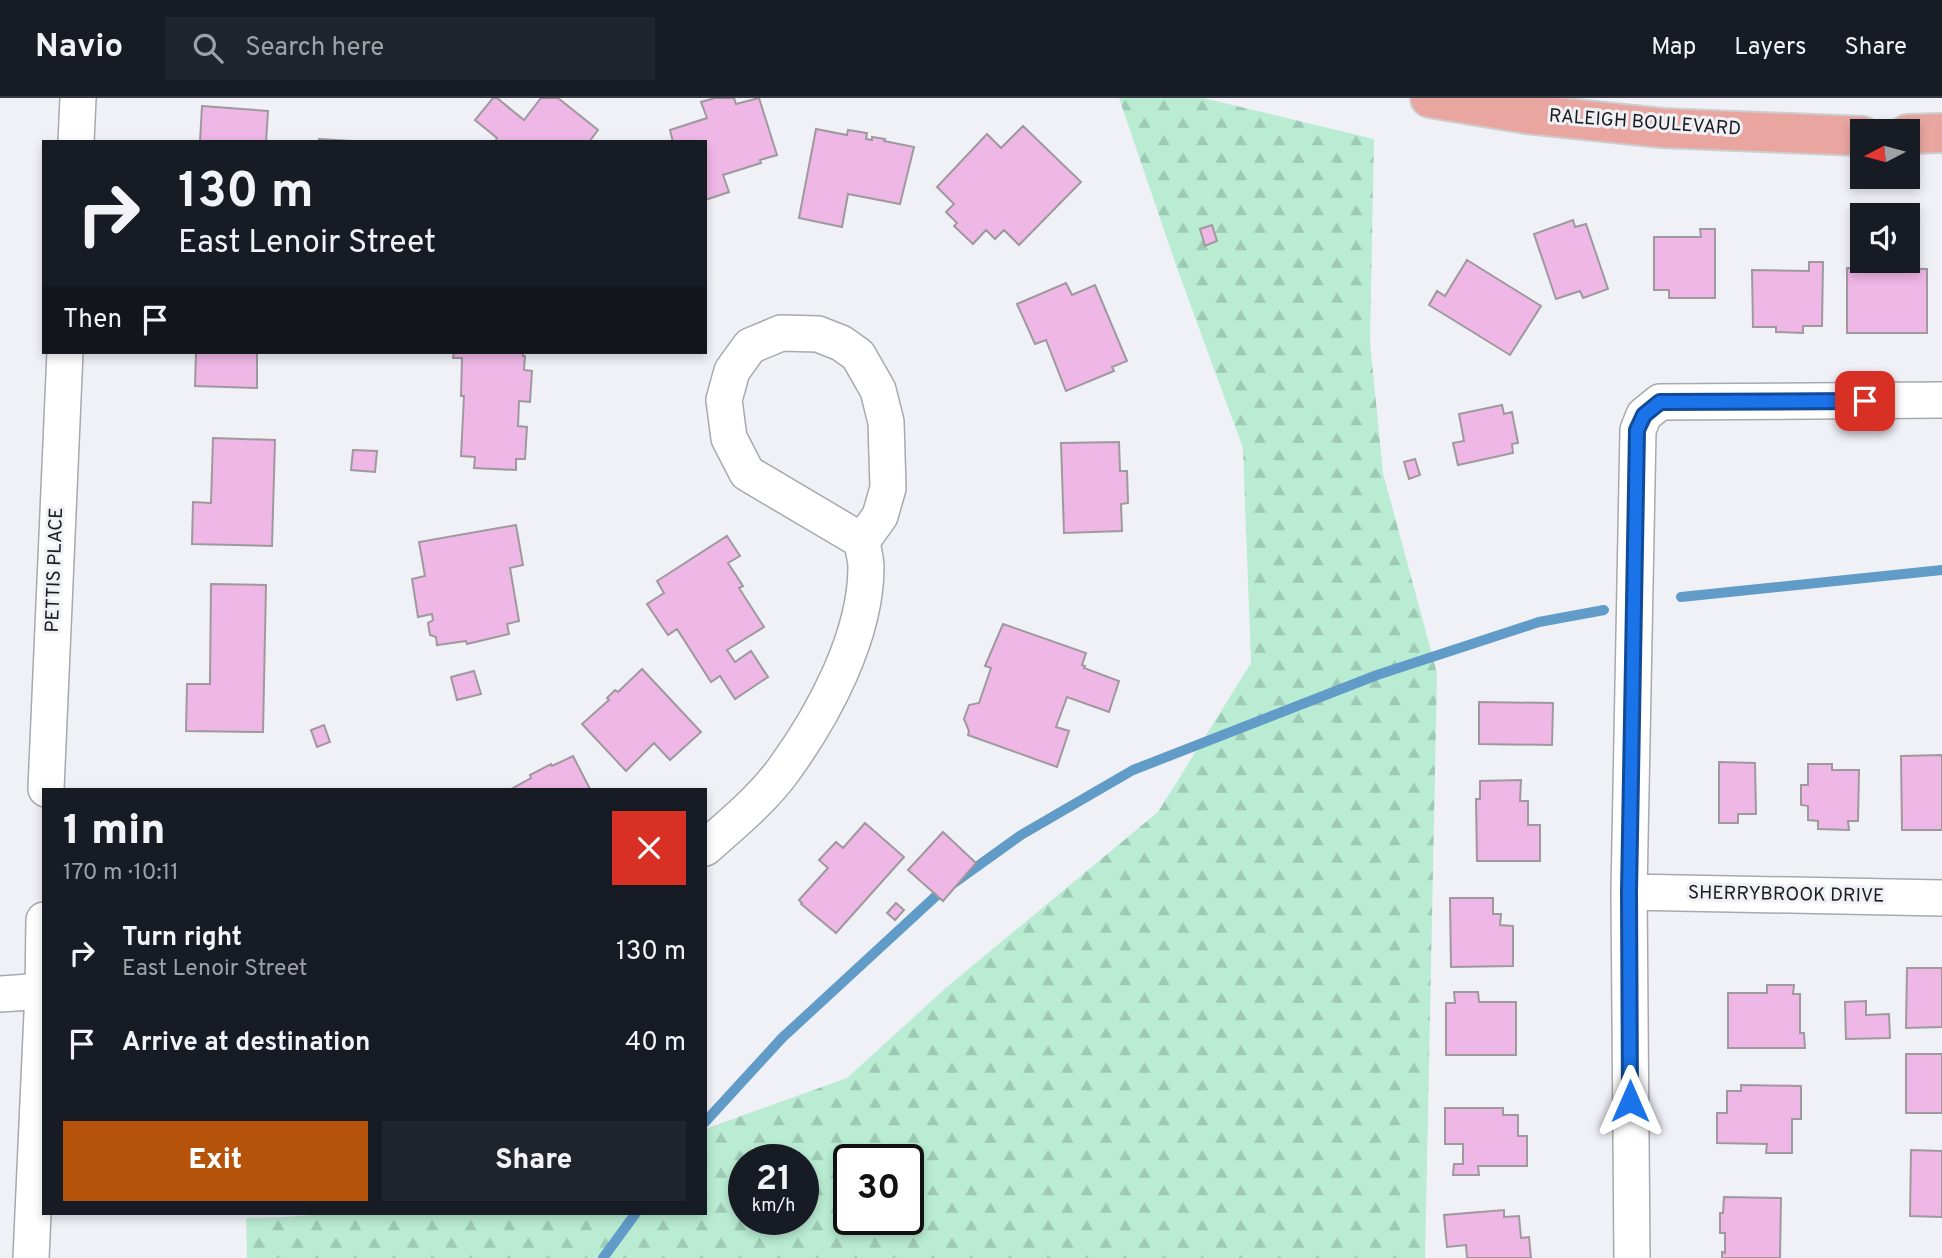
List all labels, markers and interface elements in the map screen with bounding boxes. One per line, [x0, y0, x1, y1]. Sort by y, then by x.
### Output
search box [165, 17, 655, 80]
text: Navio [35, 27, 123, 69]
icon: search [189, 29, 227, 67]
text: Search here [245, 32, 384, 65]
text: Map [1651, 33, 1696, 63]
text: Layers [1734, 33, 1806, 63]
text: Share [1844, 33, 1907, 63]
street label: RALEIGH BOULEVARD [1548, 104, 1742, 142]
north arrow [1850, 119, 1920, 189]
map controls [1850, 119, 1920, 273]
text: 130 m [178, 163, 314, 225]
icon: right [63, 168, 154, 259]
button: sound [1850, 203, 1920, 273]
text: East Lenoir Street [178, 224, 436, 264]
icon: arrive [136, 301, 174, 339]
text: Then [63, 304, 122, 337]
pin [1835, 371, 1895, 431]
icon: arrive [1846, 382, 1884, 420]
street label: PETTIS PLACE [41, 507, 69, 633]
text: 1 min [63, 806, 166, 859]
button: close [612, 811, 686, 885]
text: 170 m · 10:11 [63, 859, 179, 888]
street label: SHERRYBROOK DRIVE [1688, 881, 1884, 909]
text: Turn right [122, 922, 242, 955]
icon: right [63, 934, 101, 972]
text: 130 m [616, 936, 686, 969]
text: East Lenoir Street [122, 955, 308, 984]
icon: arrive [63, 1025, 101, 1063]
text: Arrive at destination [122, 1027, 370, 1060]
text: 40 m [625, 1027, 686, 1060]
position arrow [1593, 1064, 1667, 1138]
button: Exit [63, 1121, 368, 1201]
button: Share [382, 1121, 686, 1201]
speed limit sign: 30 [833, 1144, 924, 1235]
text: 21 [756, 1158, 791, 1202]
text: km/h [752, 1195, 795, 1218]

